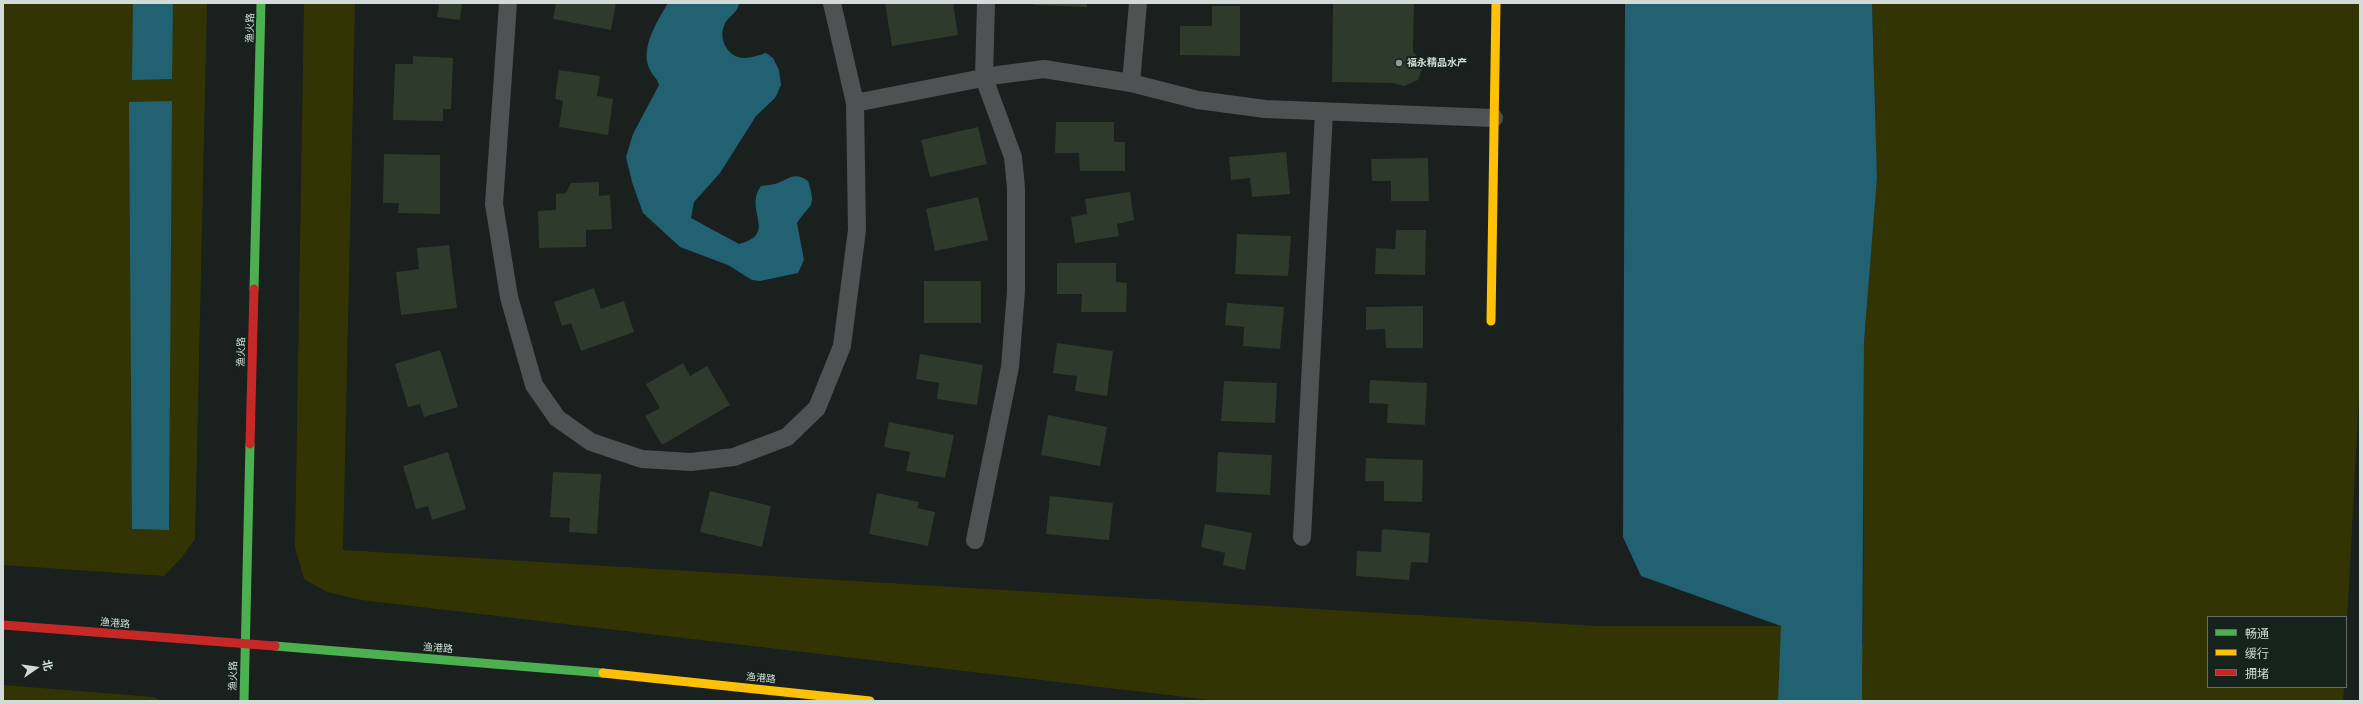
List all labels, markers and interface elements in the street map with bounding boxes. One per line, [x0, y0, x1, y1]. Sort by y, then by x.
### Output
street label: 渔火路 [244, 13, 256, 43]
place label: 福永精品水产 [1407, 57, 1467, 69]
marker: 福永精品水产 [1394, 58, 1404, 68]
street label: 渔火路 [235, 337, 247, 367]
street label: 渔港路 [100, 616, 130, 630]
legend [2207, 616, 2347, 688]
text: 畅通 [2245, 626, 2269, 640]
street label: 渔港路 [423, 641, 453, 655]
text: 缓行 [2245, 646, 2269, 660]
north arrow [16, 648, 56, 688]
text: 北 [41, 658, 56, 672]
street label: 渔火路 [227, 661, 239, 691]
text: 拥堵 [2245, 666, 2269, 680]
street label: 渔港路 [745, 670, 777, 686]

